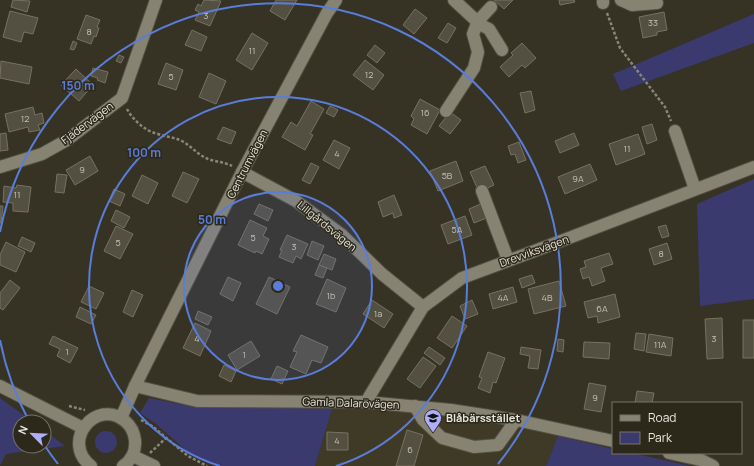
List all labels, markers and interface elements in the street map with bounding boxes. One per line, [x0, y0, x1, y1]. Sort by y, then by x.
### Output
house number: 3 [204, 9, 209, 22]
house number: 33 [648, 16, 658, 29]
house number: 8 [86, 25, 92, 38]
house number: 11 [248, 44, 256, 57]
house number: 12 [365, 68, 373, 81]
house number: 5 [168, 70, 174, 83]
text: 150 m [61, 77, 95, 94]
street label: Fjädervägen [57, 98, 116, 147]
house number: 16 [420, 106, 430, 119]
house number: 12 [21, 112, 29, 125]
street label: Centrumvägen [223, 127, 270, 201]
house number: 11 [623, 142, 631, 155]
text: 100 m [127, 144, 161, 161]
house number: 4 [334, 147, 340, 160]
house number: 9 [79, 163, 85, 176]
house number: 5B [442, 169, 453, 182]
house number: 9A [572, 172, 584, 185]
house number: 11 [13, 188, 21, 201]
street label: Lillgårdsvägen [294, 197, 360, 254]
text: 50 m [198, 211, 226, 228]
house number: 5A [452, 223, 463, 236]
house number: 5 [250, 231, 256, 244]
street label: Drevviksvägen [497, 231, 571, 270]
house number: 5 [115, 236, 121, 249]
house number: 3 [292, 240, 297, 253]
house number: 8 [658, 247, 664, 260]
centre of rings [271, 279, 285, 293]
house number: 1b [327, 289, 335, 302]
house number: 4A [497, 291, 509, 304]
house number: 4B [542, 291, 553, 304]
house number: 6A [596, 302, 608, 315]
house number: 1a [374, 307, 382, 320]
house number: 4 [194, 332, 200, 345]
house number: 3 [712, 332, 717, 345]
house number: 11A [654, 338, 667, 351]
house number: 1 [65, 345, 69, 358]
house number: 1 [242, 348, 246, 361]
house number: 9 [592, 391, 598, 404]
street label: Gamla Dalarövägen [302, 393, 400, 412]
legend [612, 402, 742, 454]
school or university icon: Blåbärsstället [423, 408, 443, 433]
text: Road [648, 409, 676, 426]
place label: Blåbärsstället [446, 410, 520, 425]
north arrow [12, 414, 52, 454]
text: N [14, 423, 31, 436]
text: Park [648, 429, 673, 446]
house number: 4 [334, 434, 340, 447]
house number: 6 [407, 443, 413, 456]

